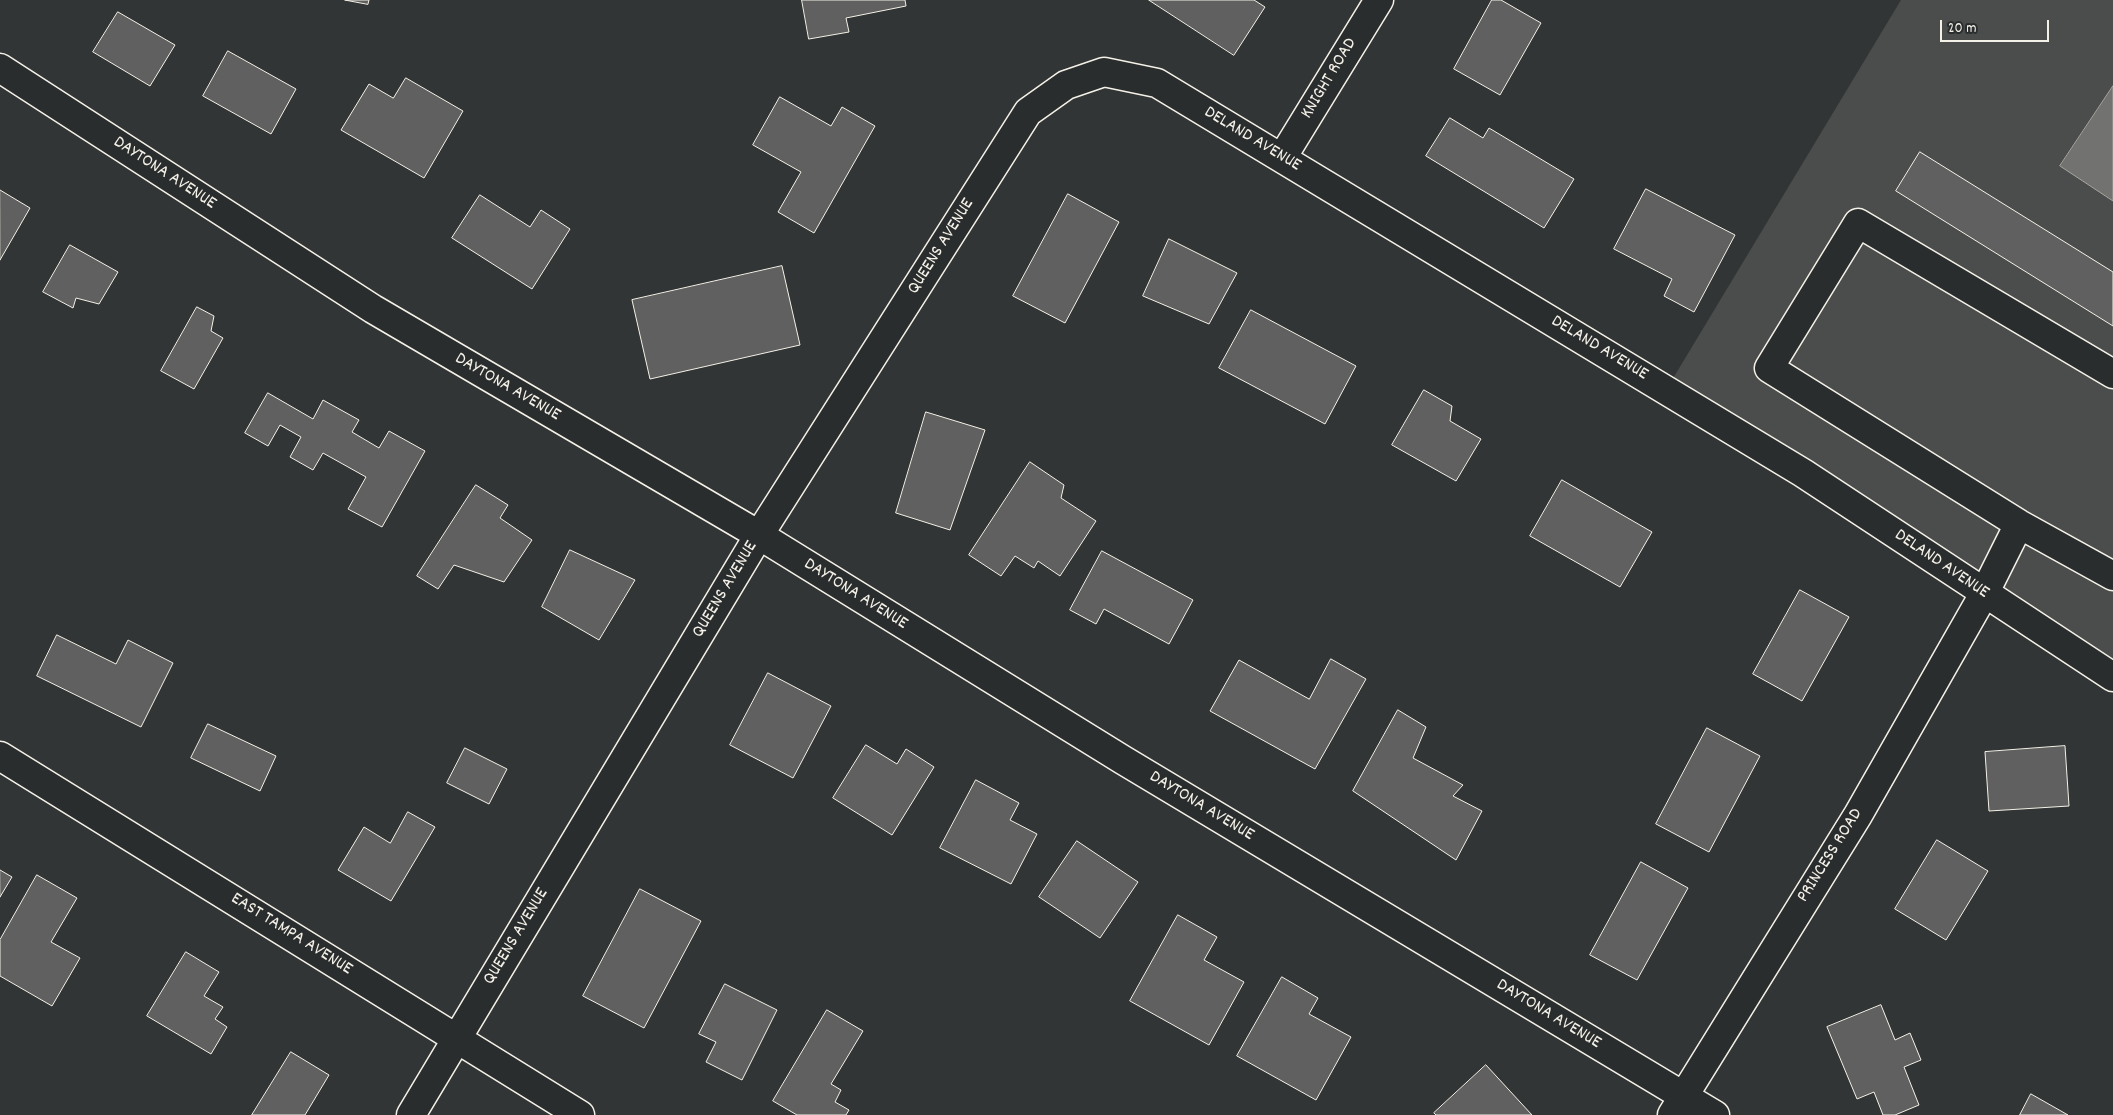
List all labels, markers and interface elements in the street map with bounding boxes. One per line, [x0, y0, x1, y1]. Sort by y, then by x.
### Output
scale bar [1943, 10, 2052, 42]
text: 20 m [1948, 18, 1976, 40]
street label: KNIGHT ROAD [1297, 35, 1363, 123]
street label: DELAND AVENUE [1200, 103, 1304, 177]
street label: DAYTONA AVENUE [108, 133, 220, 215]
street label: QUEENS AVENUE [904, 195, 980, 299]
street label: DELAND AVENUE [1547, 312, 1651, 386]
street label: DAYTONA AVENUE [450, 349, 564, 427]
street label: DELAND AVENUE [1890, 525, 1992, 605]
street label: QUEENS AVENUE [689, 538, 763, 642]
street label: DAYTONA AVENUE [799, 554, 911, 636]
street label: DAYTONA AVENUE [1145, 767, 1257, 847]
street label: PRINCESS ROAD [1794, 805, 1868, 907]
street label: QUEENS AVENUE [480, 885, 554, 989]
street label: EAST TAMPA AVENUE [226, 889, 356, 981]
street label: DAYTONA AVENUE [1492, 975, 1604, 1055]

